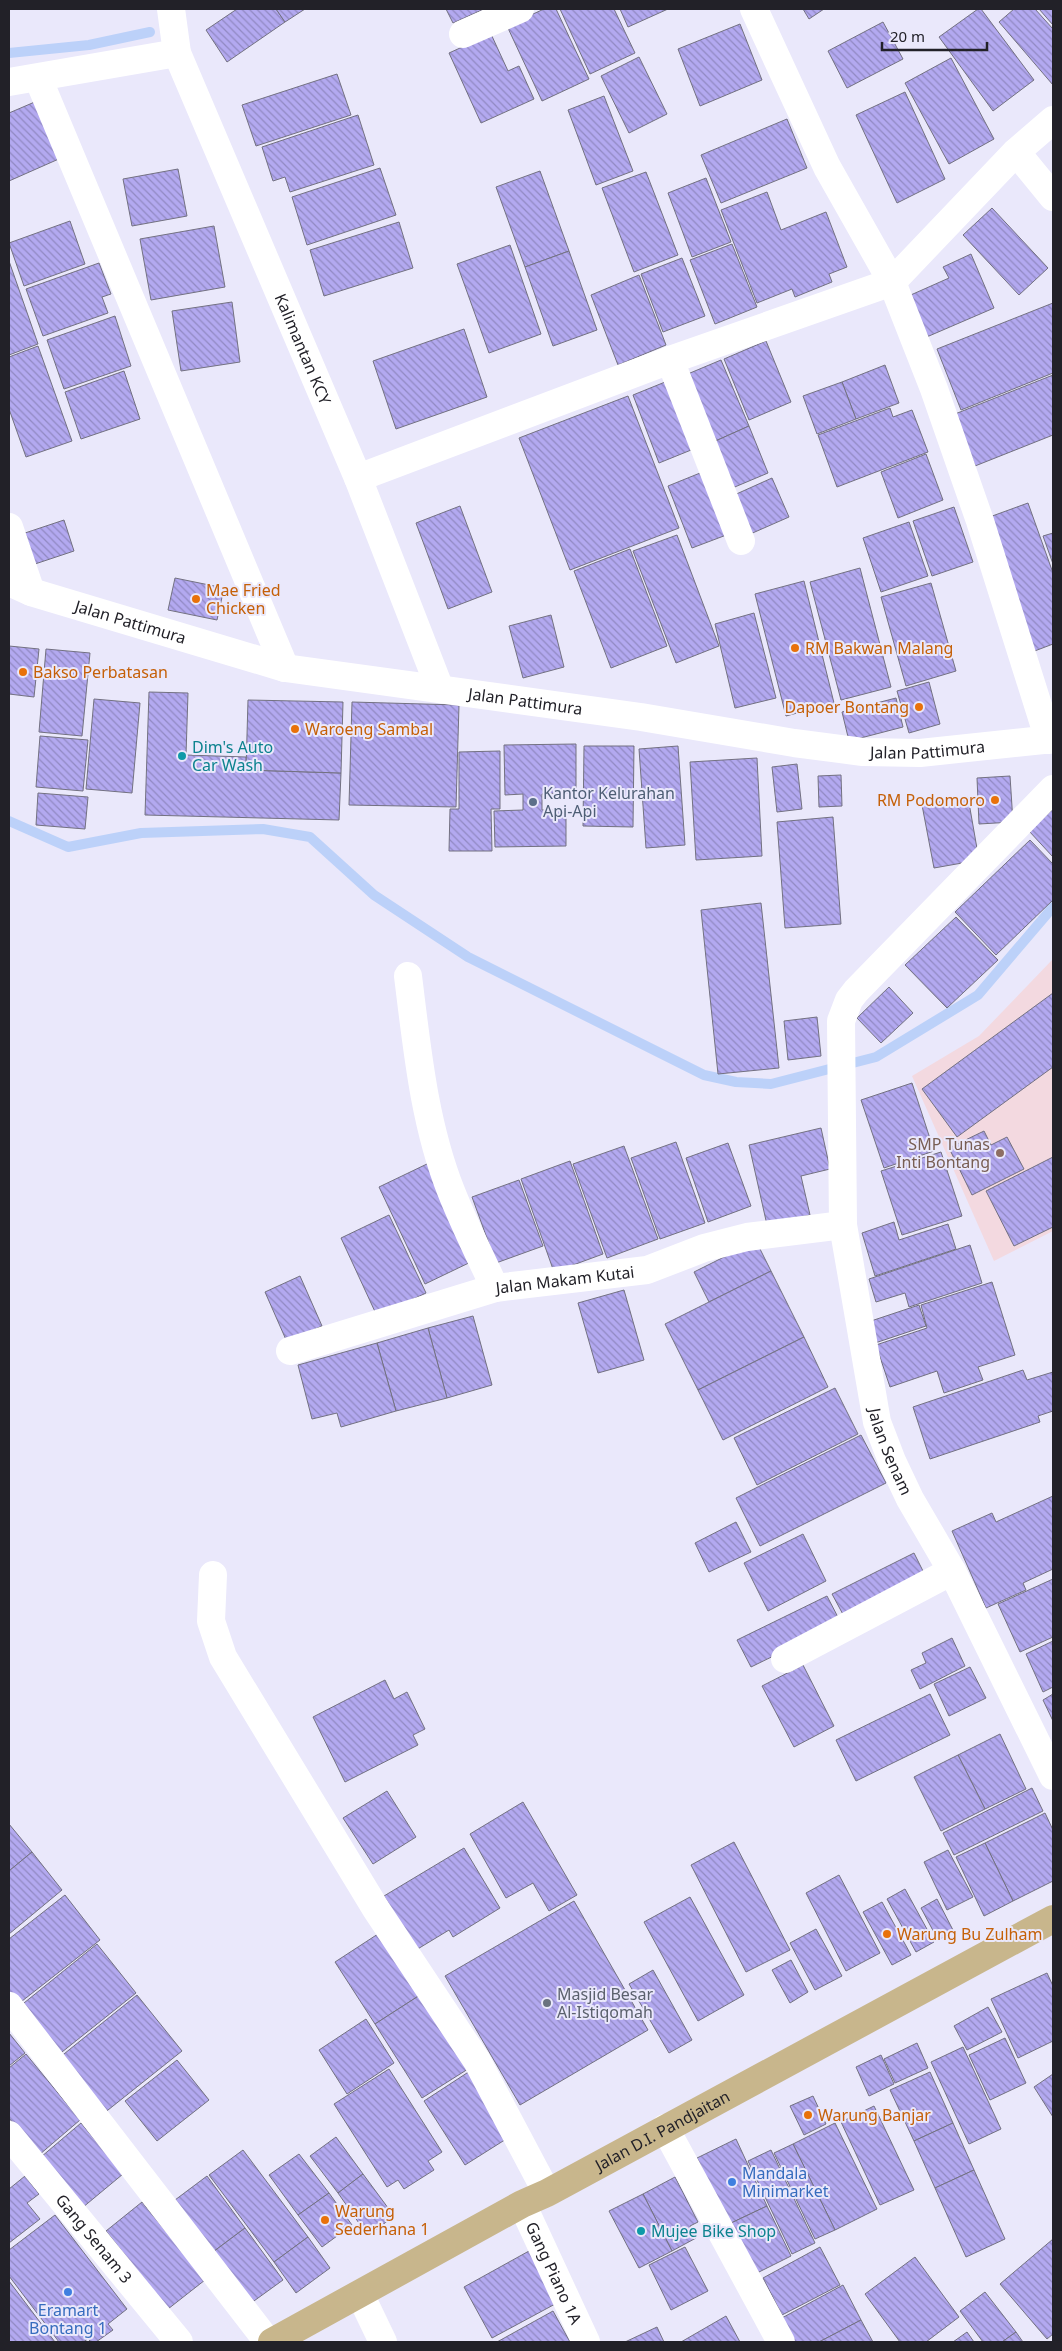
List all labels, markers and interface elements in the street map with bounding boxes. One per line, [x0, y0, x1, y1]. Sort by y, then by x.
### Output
scale bar [882, 20, 987, 52]
text: 20 m [890, 26, 925, 46]
street label: Kalimantan KCY [270, 290, 337, 409]
place label: Mae Fried Chicken [206, 579, 281, 619]
marker: Mae Fried Chicken [190, 593, 202, 605]
street label: Jalan Pattimura [70, 594, 189, 649]
place label: RM Bakwan Malang [805, 637, 953, 659]
marker: RM Bakwan Malang [789, 642, 801, 654]
place label: Bakso Perbatasan [33, 661, 168, 683]
marker: Bakso Perbatasan [17, 666, 29, 678]
street label: Jalan Pattimura [465, 682, 584, 720]
place label: Dapoer Bontang [785, 696, 909, 718]
marker: Dapoer Bontang [913, 701, 925, 713]
place label: Waroeng Sambal [305, 718, 433, 740]
marker: Waroeng Sambal [289, 723, 301, 735]
street label: Jalan Pattimura [868, 735, 986, 764]
place label: Dim's Auto Car Wash [192, 736, 273, 776]
marker: Dim's Auto Car Wash [176, 750, 188, 762]
place label: Kantor Kelurahan Api-Api [543, 782, 675, 822]
place label: RM Podomoro [877, 789, 985, 811]
marker: RM Podomoro [989, 794, 1001, 806]
marker: Kantor Kelurahan Api-Api [527, 796, 539, 808]
place label: SMP Tunas Inti Bontang [896, 1133, 990, 1173]
marker: SMP Tunas Inti Bontang [994, 1147, 1006, 1159]
street label: Jalan Makam Kutai [493, 1261, 636, 1299]
street label: Jalan Senam [863, 1404, 918, 1499]
place label: Warung Bu Zulham [897, 1923, 1042, 1945]
marker: Warung Bu Zulham [881, 1928, 893, 1940]
place label: Masjid Besar Al-Istiqomah [557, 1983, 653, 2023]
marker: Masjid Besar Al-Istiqomah [541, 1997, 553, 2009]
street label: Jalan D.I. Pandjaitan [589, 2085, 734, 2177]
place label: Warung Banjar [818, 2104, 931, 2126]
marker: Warung Banjar [802, 2109, 814, 2121]
place label: Mandala Minimarket [742, 2162, 829, 2202]
marker: Mandala Minimarket [726, 2176, 738, 2188]
street label: Gang Senam 3 [51, 2189, 137, 2288]
place label: Warung Sederhana 1 [335, 2200, 429, 2240]
marker: Warung Sederhana 1 [319, 2214, 331, 2226]
street label: Gang Piano 1A [521, 2218, 588, 2328]
place label: Mujee Bike Shop [651, 2220, 776, 2242]
marker: Mujee Bike Shop [635, 2225, 647, 2237]
marker: Eramart Bontang 1 [62, 2286, 74, 2298]
place label: Eramart Bontang 1 [29, 2299, 107, 2339]

